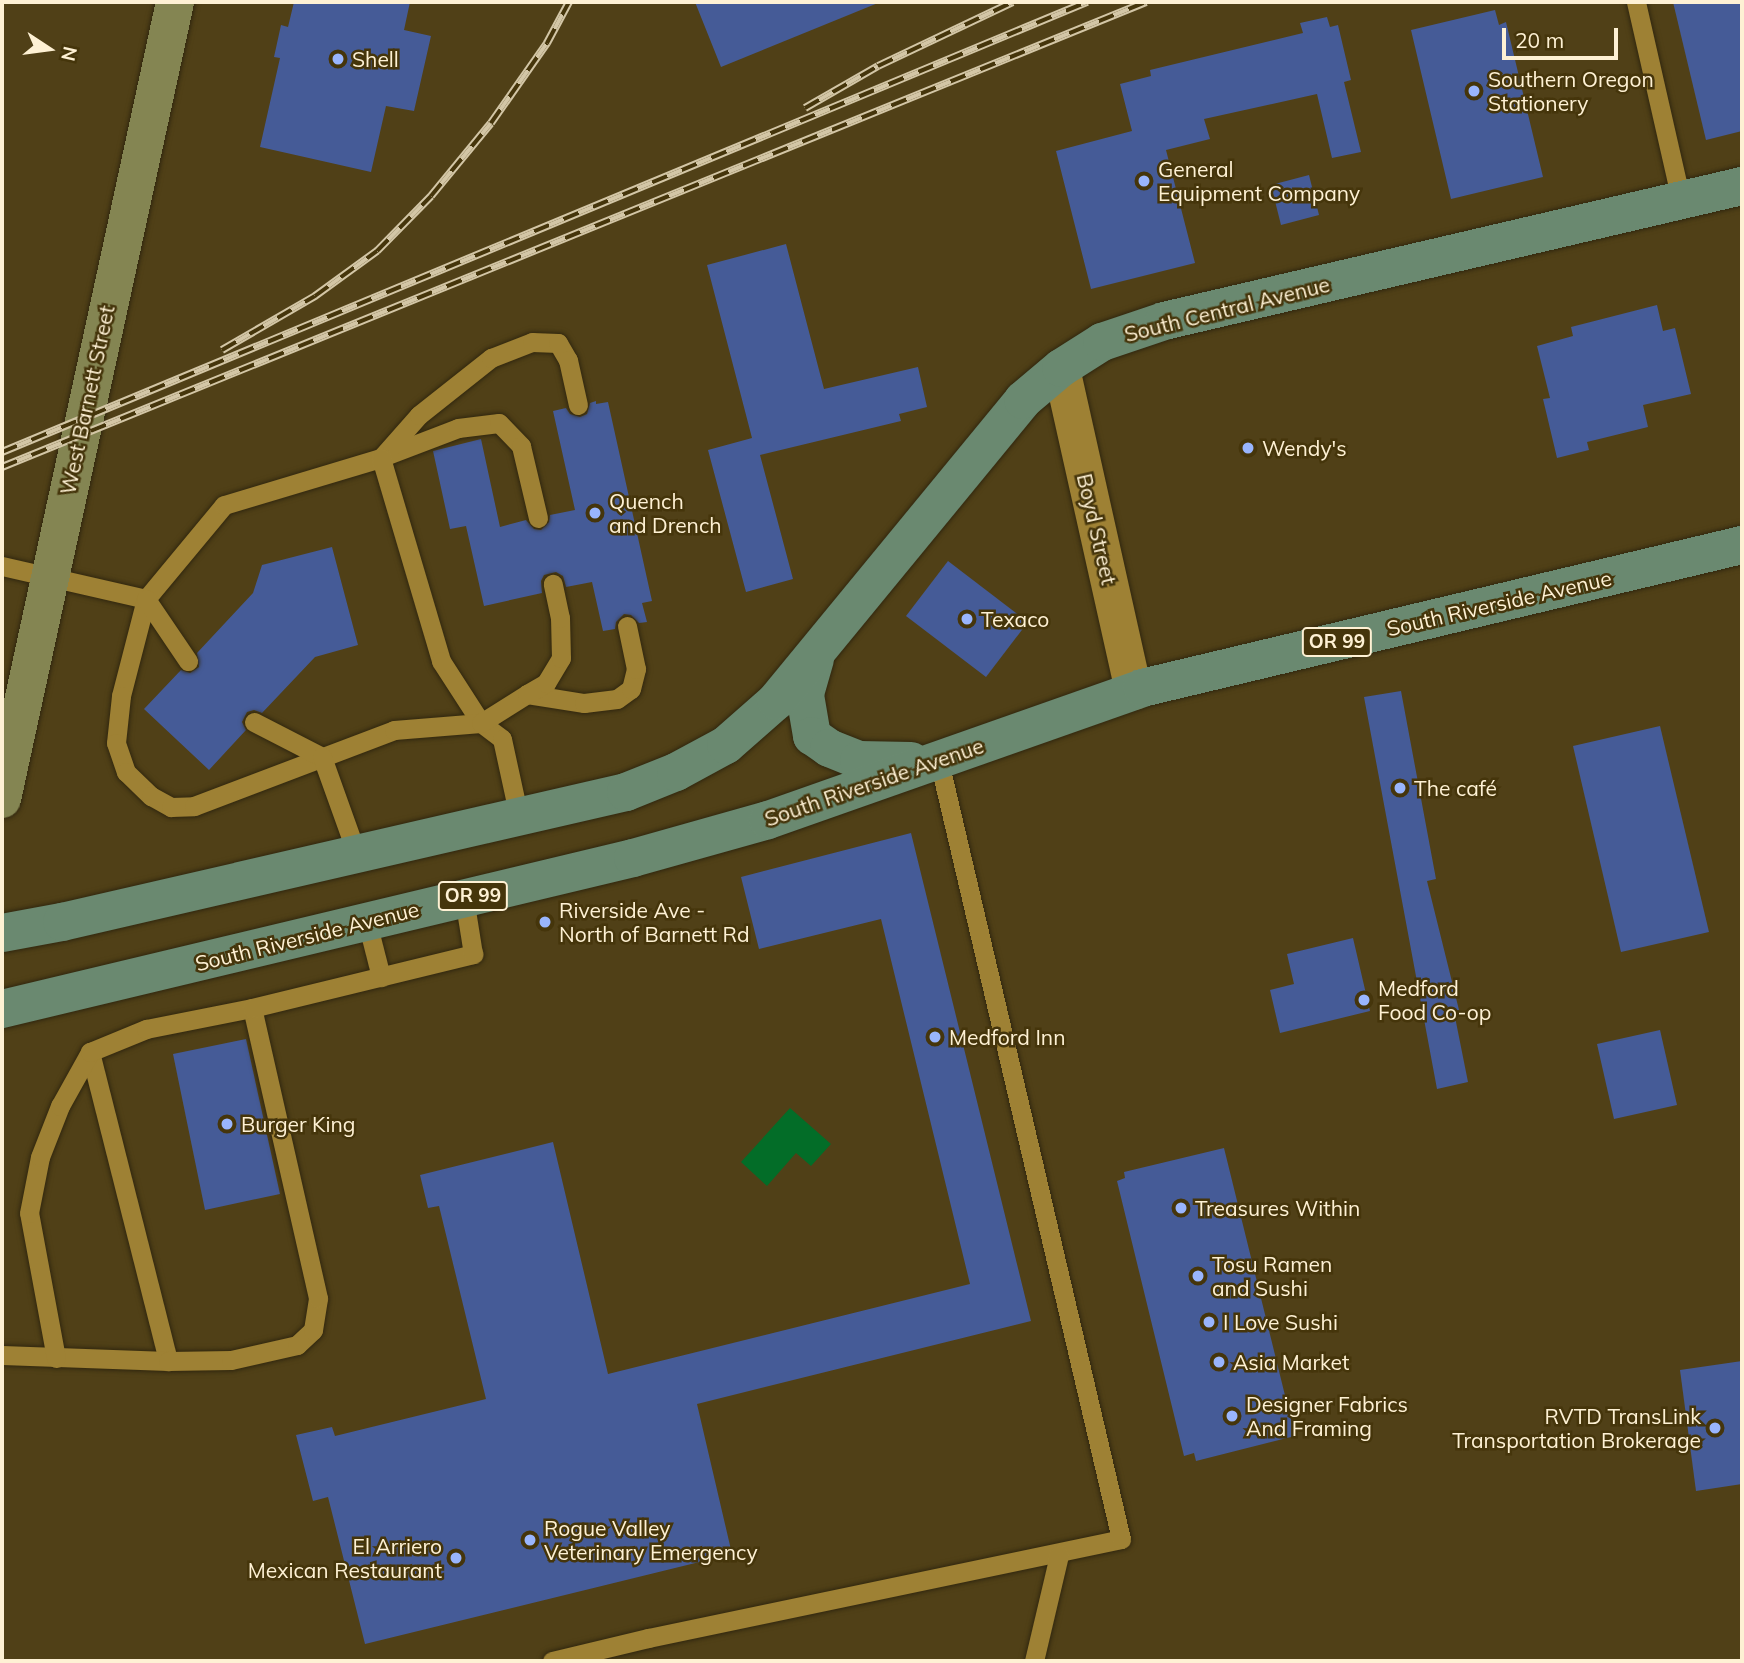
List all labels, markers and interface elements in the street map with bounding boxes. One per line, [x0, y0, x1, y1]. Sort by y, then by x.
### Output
north arrow [14, 14, 84, 84]
scale bar [1506, 14, 1622, 58]
text: 20 m [1515, 27, 1564, 53]
text: N [56, 44, 83, 63]
place label: Shell [352, 46, 399, 72]
marker: Shell [330, 51, 346, 67]
place label: Southern Oregon Stationery [1488, 66, 1654, 116]
marker: Southern Oregon Stationery [1466, 83, 1482, 99]
place label: General Equipment Company [1158, 156, 1360, 206]
marker: General Equipment Company [1136, 173, 1152, 189]
street label: South Central Avenue [1122, 271, 1332, 347]
street label: West Barnett Street [55, 303, 119, 497]
place label: Wendy's [1262, 435, 1347, 461]
marker: Wendy's [1240, 440, 1256, 456]
street label: Boyd Street [1072, 471, 1122, 587]
place label: Quench and Drench [609, 488, 722, 538]
marker: Quench and Drench [587, 505, 603, 521]
street label: South Riverside Avenue [1384, 565, 1614, 641]
place label: Texaco [981, 606, 1049, 632]
marker: Texaco [959, 611, 975, 627]
road number: OR 99 [1300, 626, 1374, 657]
street label: South Riverside Avenue [761, 733, 987, 831]
place label: The café [1414, 775, 1497, 801]
marker: The café [1392, 780, 1408, 796]
road number: OR 99 [436, 880, 510, 912]
street label: South Riverside Avenue [192, 896, 422, 976]
place label: Riverside Ave - North of Barnett Rd [559, 897, 749, 947]
marker: Riverside Ave - North of Barnett Rd [537, 914, 553, 930]
place label: Medford Food Co-op [1378, 975, 1491, 1025]
marker: Medford Food Co-op [1356, 992, 1372, 1008]
place label: Medford Inn [949, 1024, 1065, 1050]
marker: Medford Inn [927, 1029, 943, 1045]
place label: Burger King [241, 1111, 355, 1137]
marker: Burger King [219, 1116, 235, 1132]
place label: Treasures Within [1195, 1195, 1360, 1221]
marker: Treasures Within [1173, 1200, 1189, 1216]
place label: Tosu Ramen and Sushi [1212, 1251, 1332, 1301]
marker: Tosu Ramen and Sushi [1190, 1268, 1206, 1284]
place label: I Love Sushi [1223, 1309, 1338, 1335]
marker: I Love Sushi [1201, 1314, 1217, 1330]
place label: Asia Market [1233, 1349, 1349, 1375]
marker: Asia Market [1211, 1354, 1227, 1370]
place label: Designer Fabrics And Framing [1246, 1391, 1408, 1441]
place label: RVTD TransLink Transportation Brokerage [1452, 1403, 1701, 1453]
marker: Designer Fabrics And Framing [1224, 1408, 1240, 1424]
marker: RVTD TransLink Transportation Brokerage [1707, 1420, 1723, 1436]
place label: Rogue Valley Veterinary Emergency [544, 1515, 758, 1565]
marker: Rogue Valley Veterinary Emergency [522, 1532, 538, 1548]
place label: El Arriero Mexican Restaurant [248, 1533, 442, 1583]
marker: El Arriero Mexican Restaurant [448, 1550, 464, 1566]

